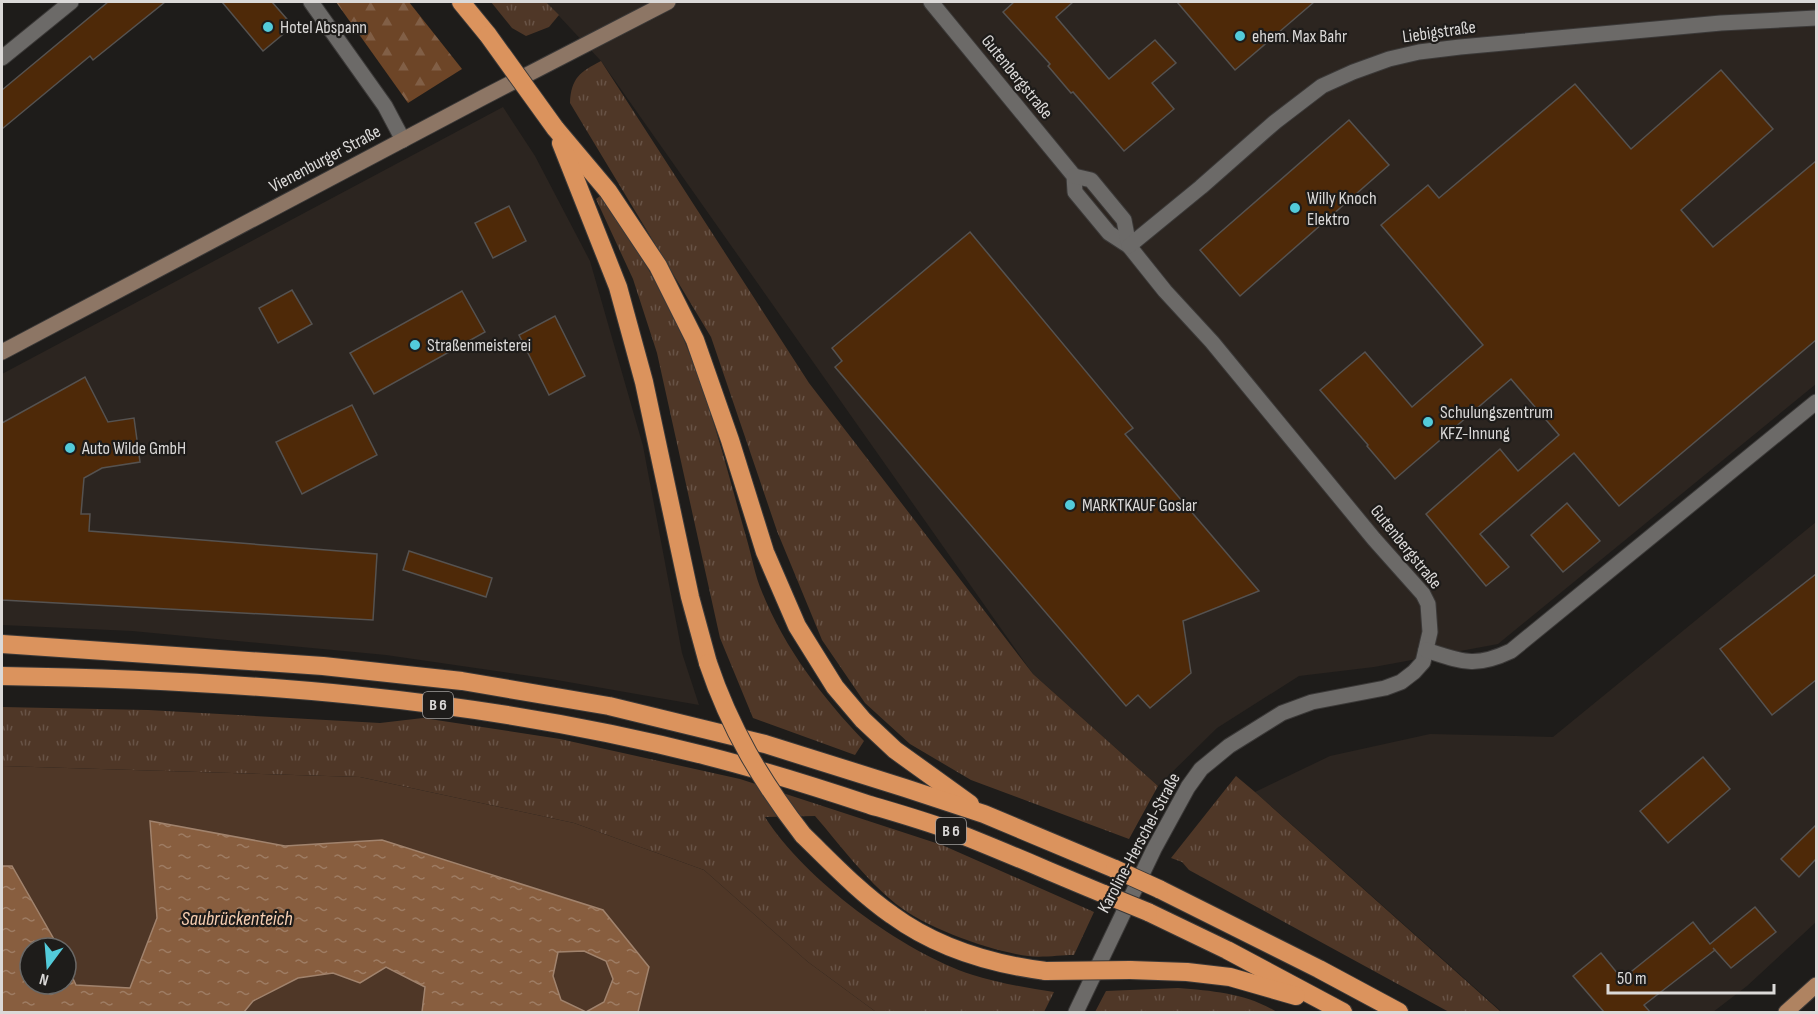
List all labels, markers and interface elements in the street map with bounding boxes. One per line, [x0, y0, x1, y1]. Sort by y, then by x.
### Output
street label: Liebigstraße [1401, 16, 1477, 48]
place label: Hotel Abspann [280, 17, 367, 38]
marker: Hotel Abspann [261, 20, 275, 34]
place label: ehem. Max Bahr [1252, 26, 1347, 47]
marker: ehem. Max Bahr [1233, 29, 1247, 43]
street label: Gutenbergstraße [977, 31, 1057, 123]
street label: Vienenburger Straße [266, 121, 384, 197]
place label: Willy Knoch Elektro [1307, 188, 1377, 230]
marker: Willy Knoch Elektro [1288, 201, 1302, 215]
place label: Straßenmeisterei [427, 335, 531, 356]
marker: Straßenmeisterei [408, 338, 422, 352]
place label: Schulungszentrum KFZ-Innung [1440, 402, 1553, 444]
marker: Schulungszentrum KFZ-Innung [1421, 415, 1435, 429]
place label: Auto Wilde GmbH [81, 438, 186, 459]
marker: Auto Wilde GmbH [63, 441, 77, 455]
place label: MARKTKAUF Goslar [1082, 495, 1197, 516]
marker: MARKTKAUF Goslar [1063, 498, 1077, 512]
street label: Gutenbergstraße [1366, 501, 1446, 593]
road number: B 6 [423, 692, 453, 718]
street label: Karoline-Herschel-Straße [1093, 769, 1185, 917]
road number: B 6 [936, 818, 966, 844]
water label: Saubrückenteich [181, 907, 293, 931]
north arrow [18, 936, 78, 996]
scale bar [1608, 957, 1774, 995]
text: 50 m [1617, 968, 1647, 989]
text: N [38, 969, 51, 989]

